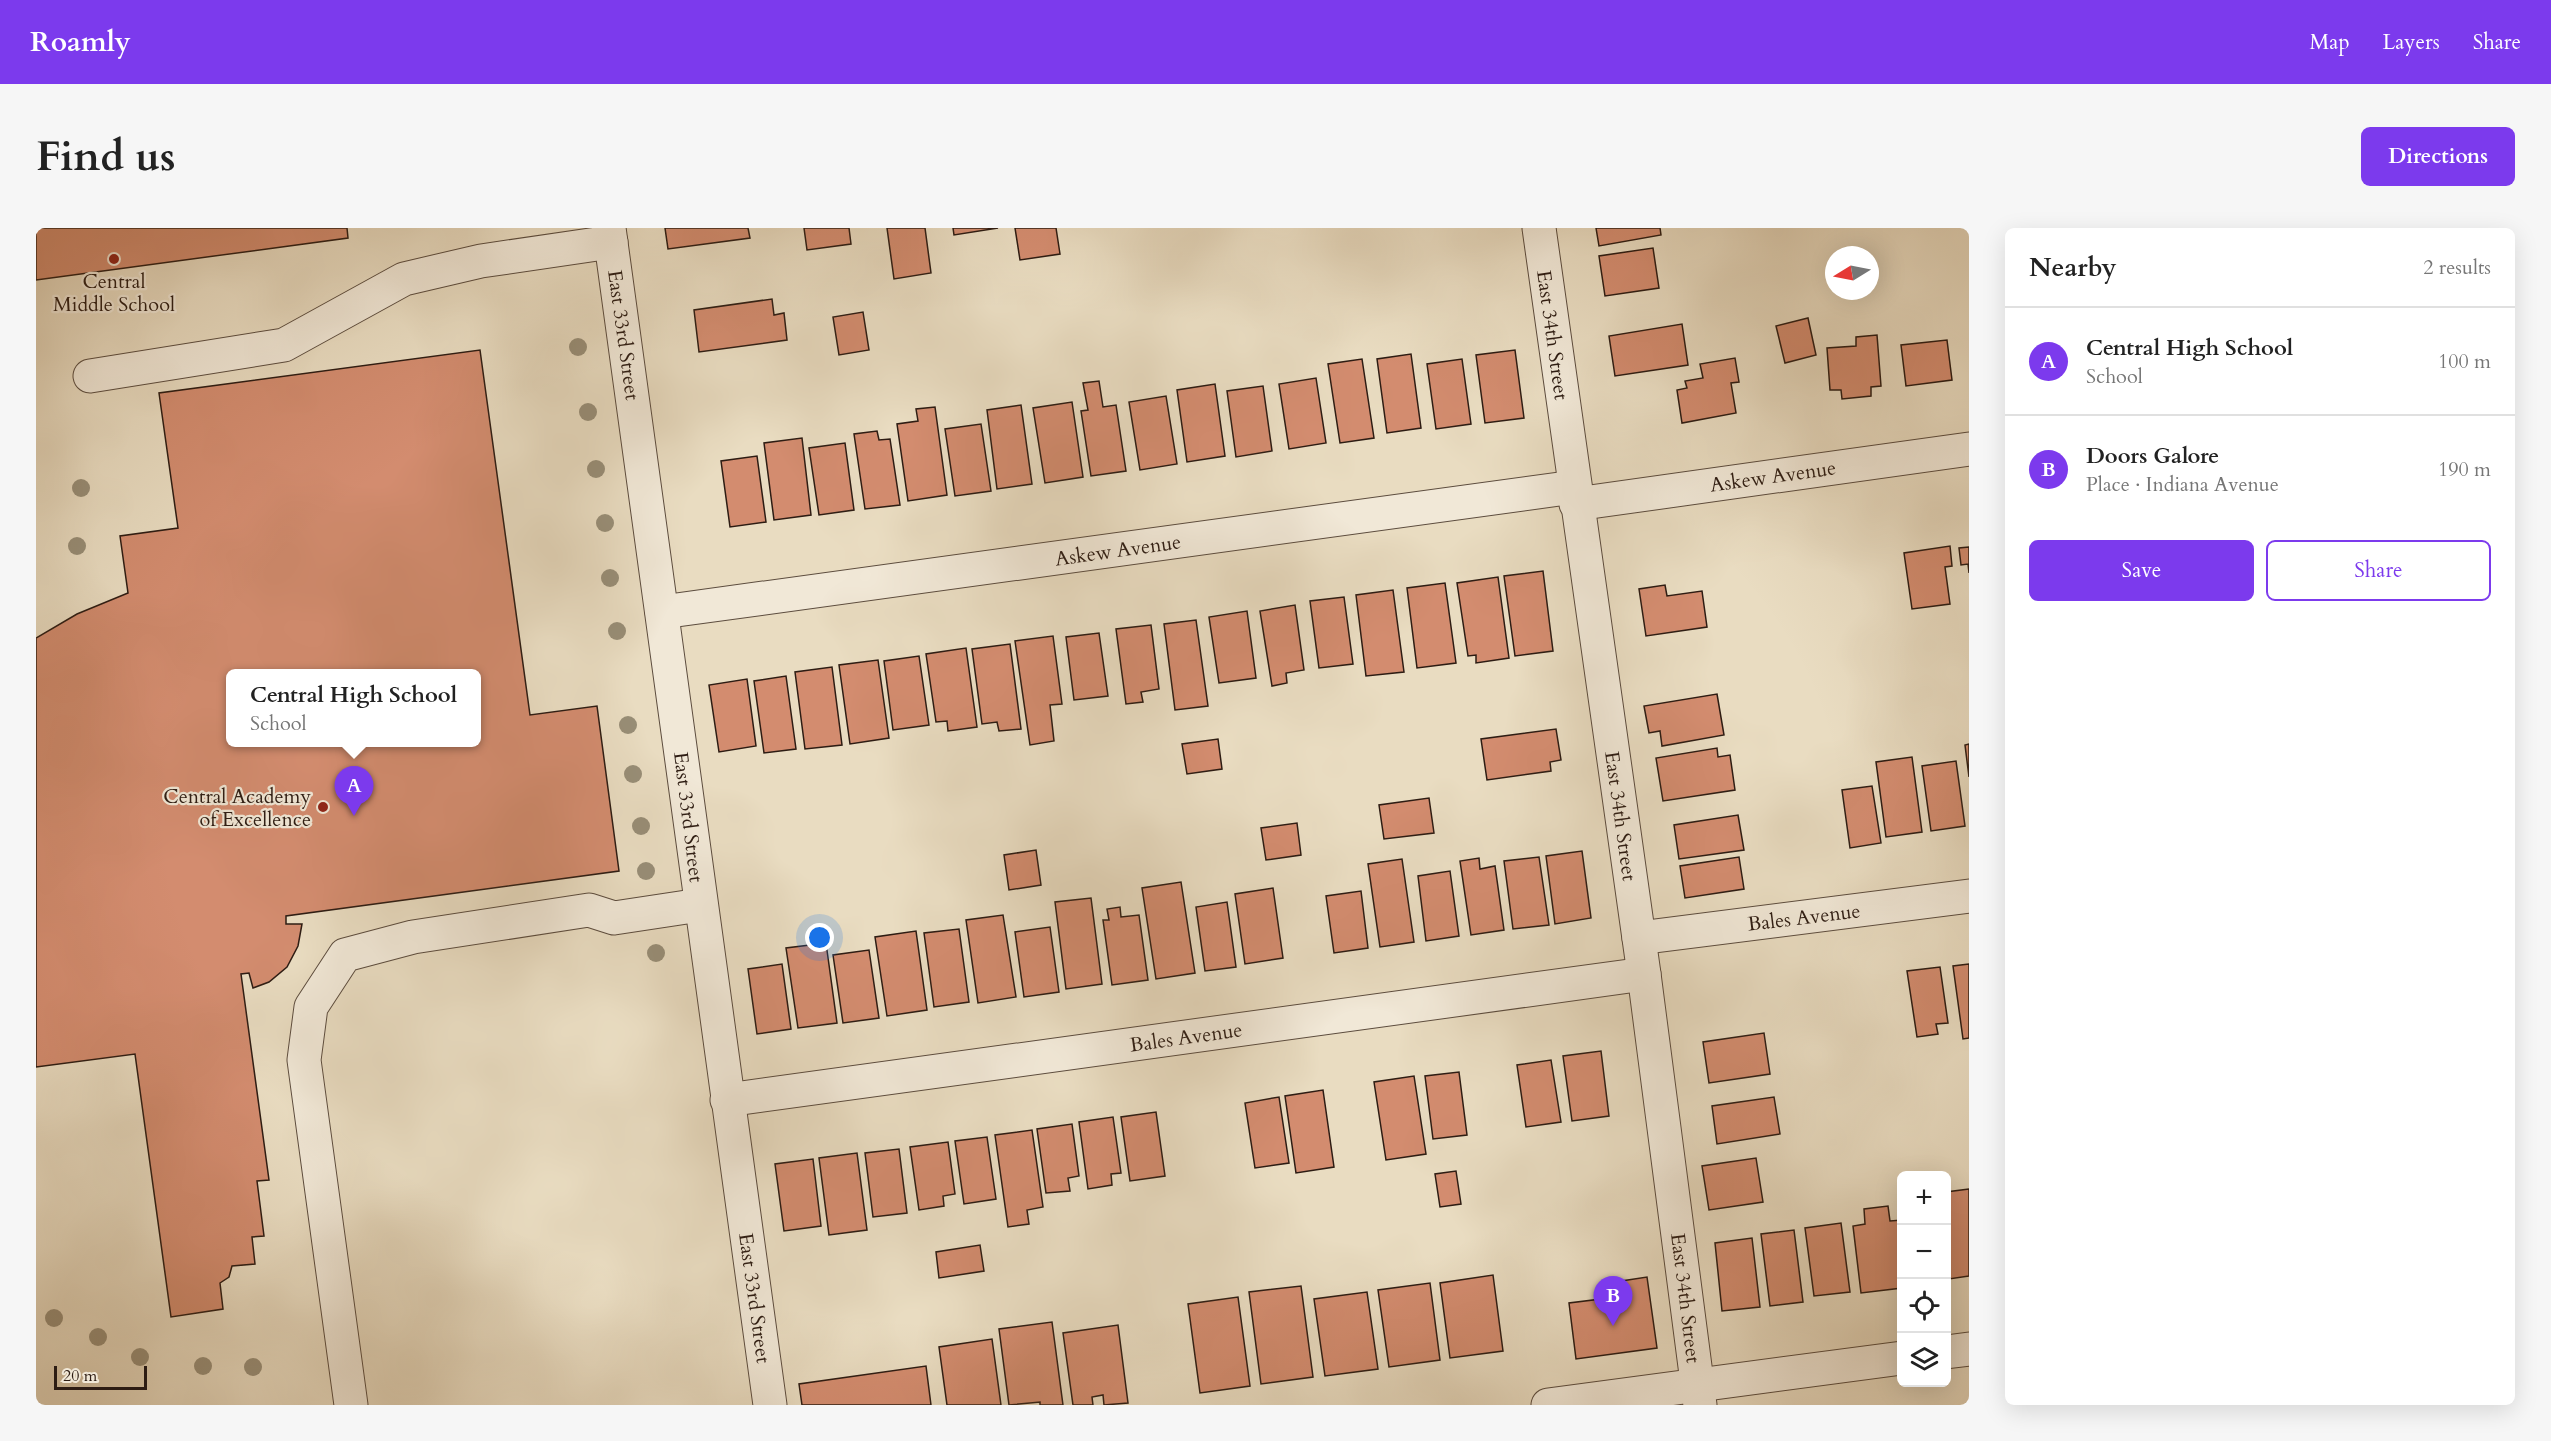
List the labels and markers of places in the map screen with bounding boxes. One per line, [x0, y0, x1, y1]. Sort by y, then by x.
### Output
marker: Central Middle School [107, 252, 121, 266]
place label: Central Middle School [53, 268, 175, 318]
pin: A [334, 766, 374, 816]
place label: Central Academy of Excellence [163, 783, 311, 833]
marker: Central Academy of Excellence [316, 800, 330, 814]
pin: B [1594, 1276, 1632, 1326]

